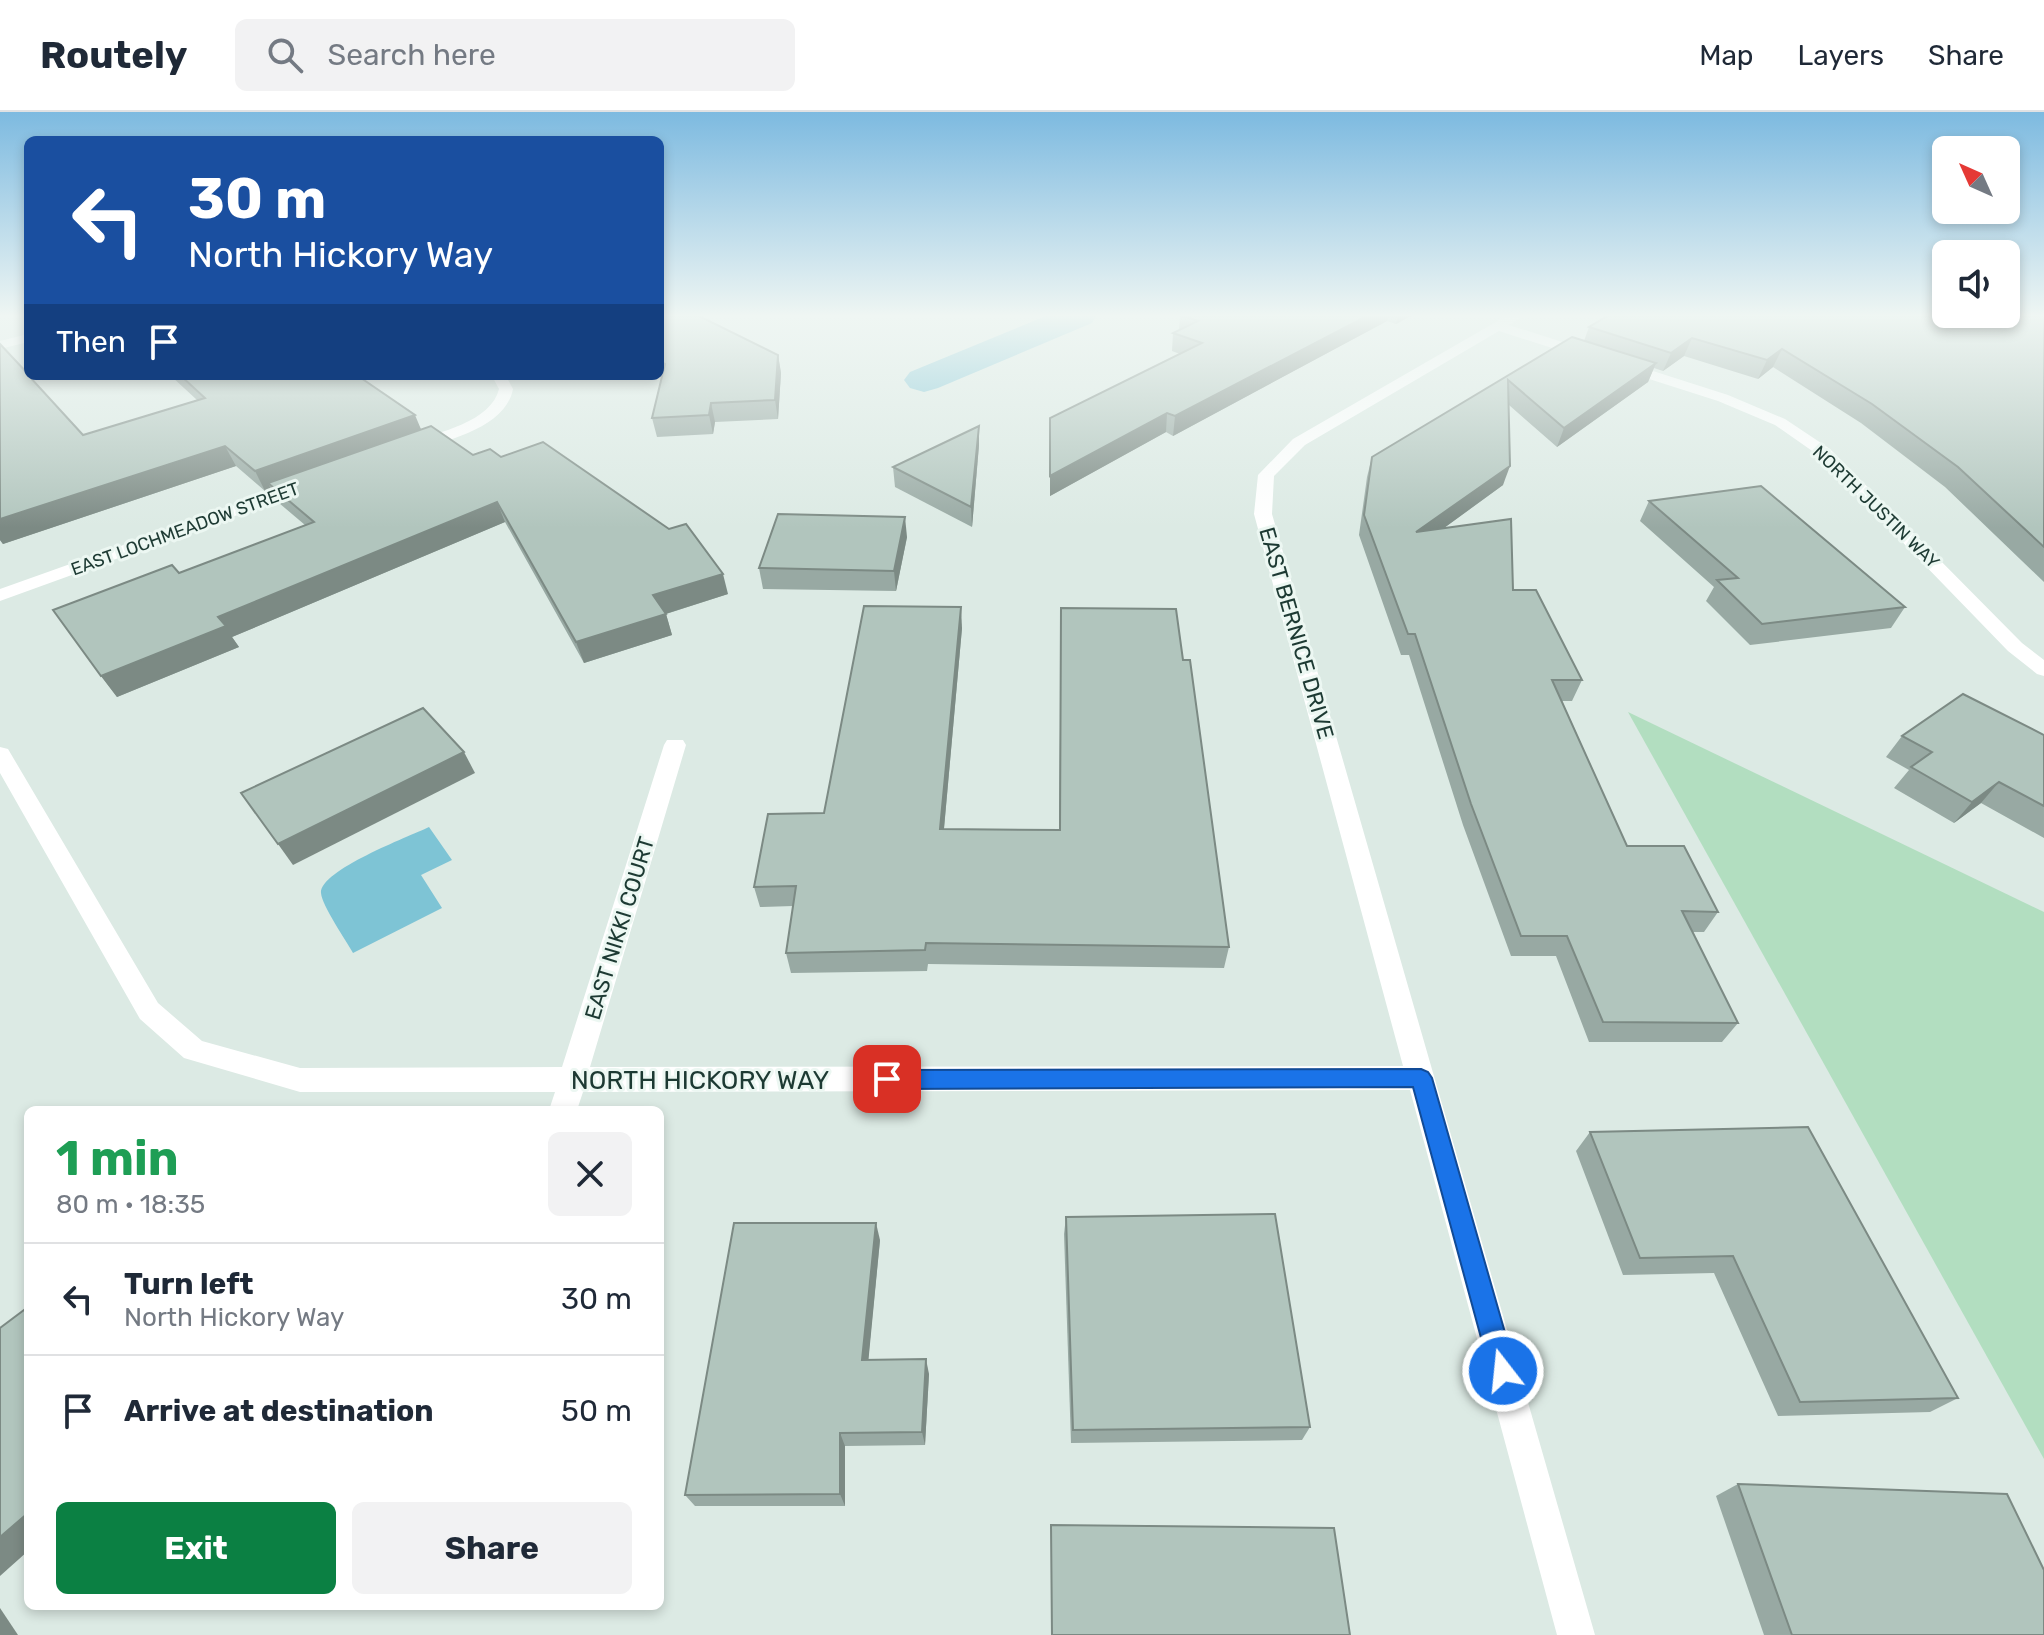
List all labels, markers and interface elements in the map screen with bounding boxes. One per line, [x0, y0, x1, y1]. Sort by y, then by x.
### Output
search box [235, 19, 795, 91]
text: Routely [40, 32, 187, 78]
icon: search [263, 33, 307, 77]
text: Search here [327, 37, 496, 73]
text: Map [1699, 39, 1754, 72]
text: Layers [1798, 39, 1884, 72]
text: Share [1928, 39, 2004, 72]
north arrow [1932, 136, 2020, 224]
map controls [1932, 136, 2020, 328]
text: 30 m [188, 166, 326, 232]
icon: left [56, 168, 160, 272]
text: North Hickory Way [188, 233, 493, 276]
button: sound [1932, 240, 2020, 328]
icon: arrive [142, 320, 186, 364]
text: Then [56, 324, 126, 360]
street label: NORTH JUSTIN WAY [1808, 441, 1944, 573]
street label: EAST LOCHMEADOW STREET [68, 477, 302, 581]
street label: EAST BERNICE DRIVE [1253, 524, 1340, 742]
street label: EAST NIKKI COURT [579, 833, 660, 1023]
pin [853, 1045, 921, 1113]
icon: arrive [865, 1057, 909, 1101]
street label: NORTH HICKORY WAY [571, 1065, 829, 1096]
text: 1 min [56, 1130, 179, 1187]
button: close [548, 1132, 632, 1216]
text: 80 m · 18:35 [56, 1189, 205, 1220]
text: Turn left [124, 1266, 254, 1302]
icon: left [56, 1277, 100, 1321]
text: 30 m [561, 1281, 632, 1317]
text: North Hickory Way [124, 1302, 344, 1333]
position arrow [1461, 1329, 1545, 1413]
icon: arrive [56, 1389, 100, 1433]
text: Arrive at destination [124, 1393, 434, 1429]
text: 50 m [561, 1393, 632, 1429]
button: Exit [56, 1502, 336, 1594]
button: Share [352, 1502, 632, 1594]

